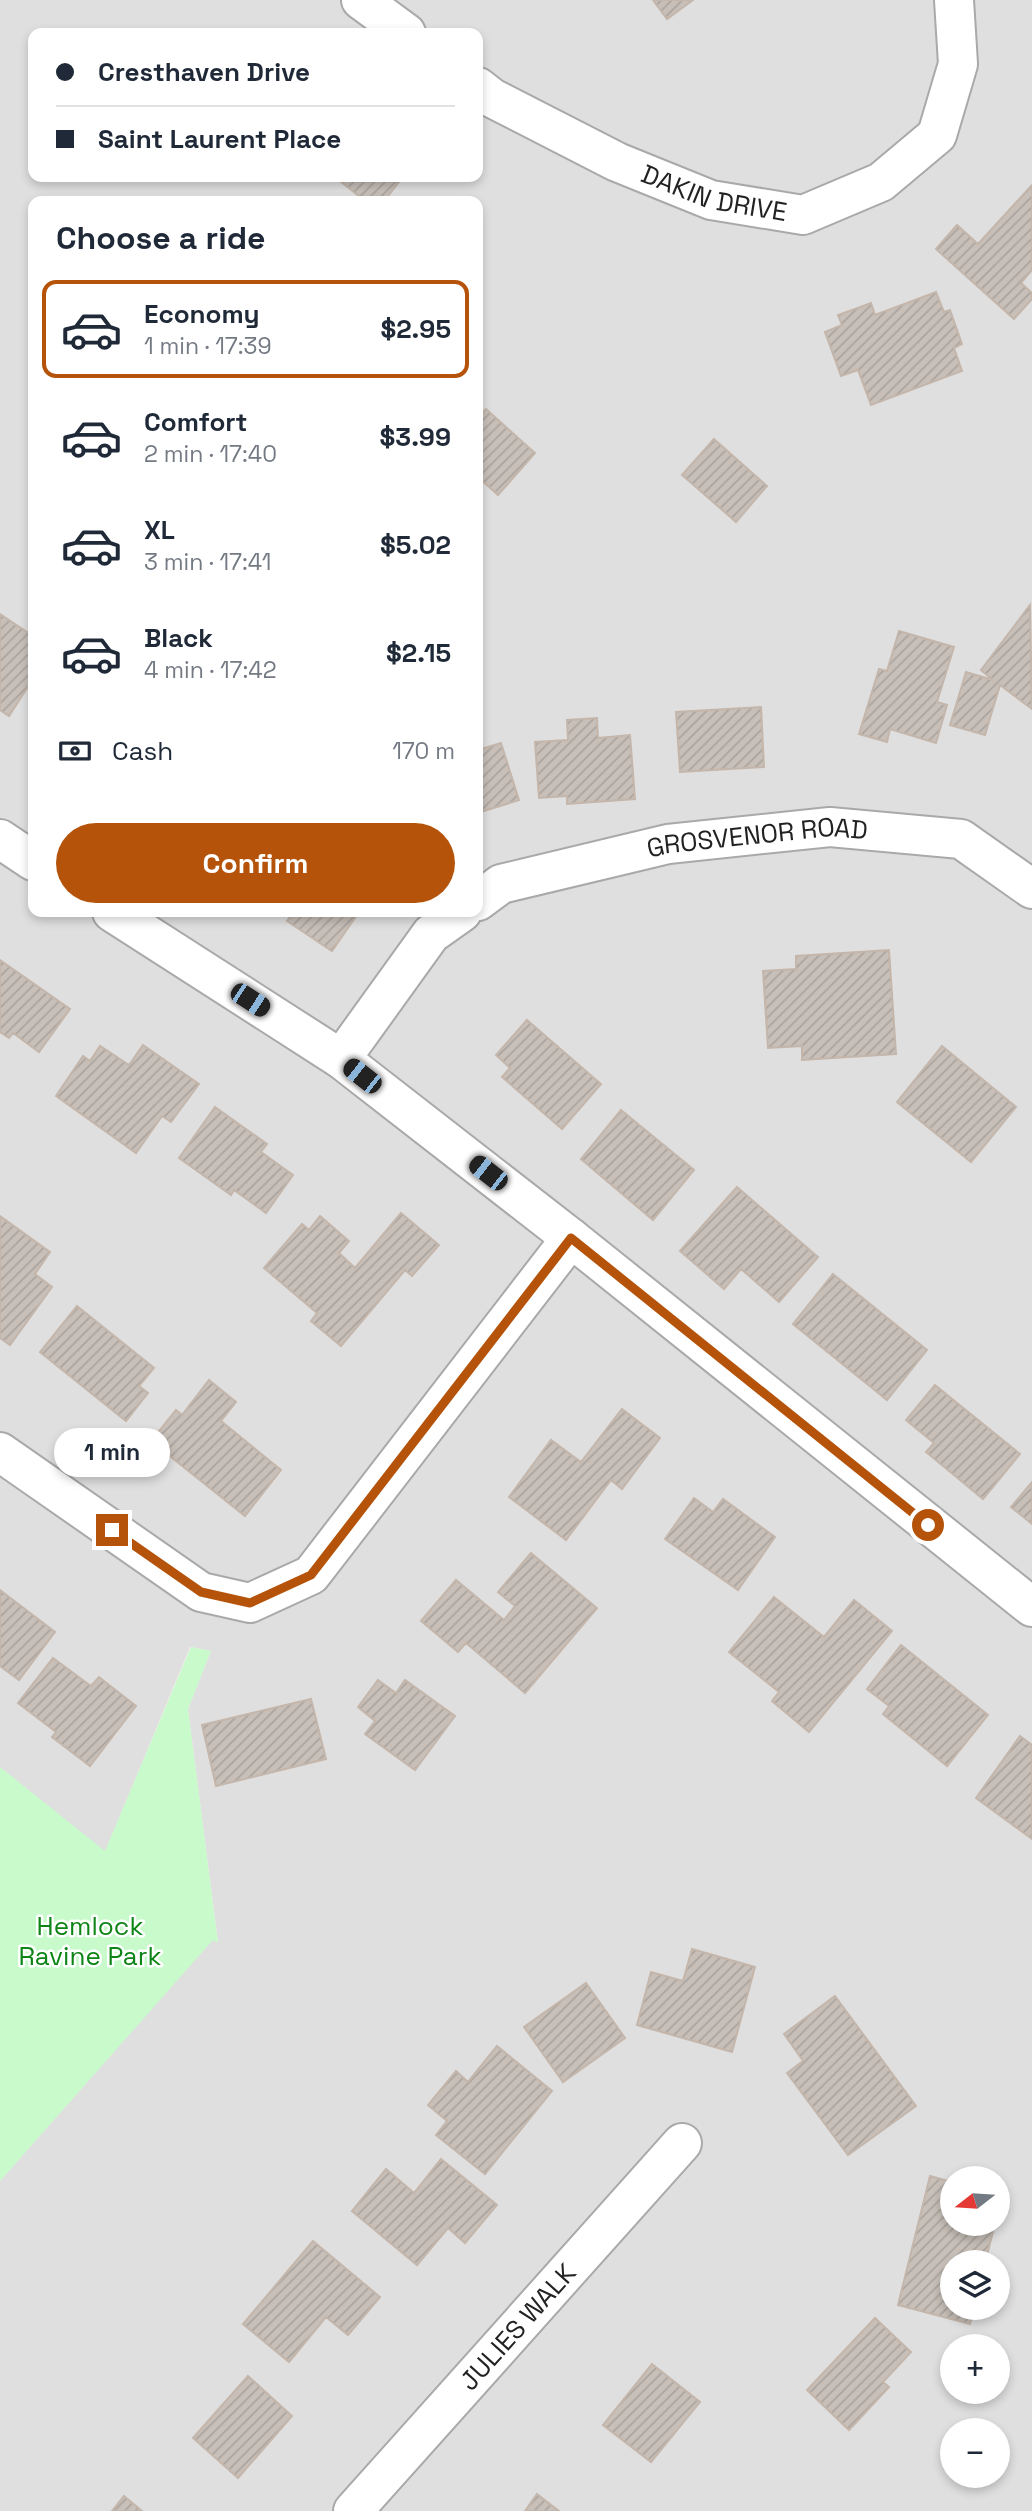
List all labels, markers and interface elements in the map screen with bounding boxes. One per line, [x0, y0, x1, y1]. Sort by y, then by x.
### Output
text: Cresthaven Drive [98, 55, 310, 89]
text: Saint Laurent Place [98, 122, 341, 156]
street label: DAKIN DRIVE [636, 157, 789, 229]
text: Choose a ride [56, 218, 266, 258]
text: Economy [144, 297, 260, 331]
icon: car [60, 298, 123, 361]
text: $2.95 [380, 312, 451, 346]
text: 1 min · 17:39 [144, 331, 272, 361]
text: Comfort [144, 405, 247, 439]
icon: car [60, 406, 123, 469]
text: $3.99 [380, 420, 451, 454]
text: 2 min · 17:40 [144, 439, 277, 469]
text: XL [144, 513, 175, 547]
icon: car [60, 514, 123, 577]
text: $5.02 [380, 528, 451, 562]
text: 3 min · 17:41 [144, 547, 271, 577]
text: Black [144, 621, 213, 655]
icon: car [60, 622, 123, 685]
text: $2.15 [386, 636, 451, 670]
text: 4 min · 17:42 [144, 655, 277, 685]
icon: cash [56, 732, 94, 770]
text: Cash [112, 734, 173, 768]
text: 170 m [392, 736, 455, 766]
street label: GROSVENOR ROAD [643, 810, 869, 866]
button: Confirm [56, 823, 455, 903]
car [227, 980, 274, 1020]
car [339, 1055, 386, 1097]
car [465, 1152, 512, 1194]
callout: 1 min [54, 1428, 170, 1478]
text: 1 min [84, 1437, 140, 1467]
route start [912, 1509, 944, 1541]
route end [96, 1514, 128, 1546]
park label: Hemlock Ravine Park [18, 1909, 162, 1973]
north arrow [940, 2166, 1010, 2236]
map controls [940, 2166, 1010, 2488]
button: layers [940, 2250, 1010, 2320]
street label: JULIES WALK [452, 2256, 583, 2397]
button: + [940, 2334, 1010, 2404]
button: − [940, 2418, 1010, 2488]

